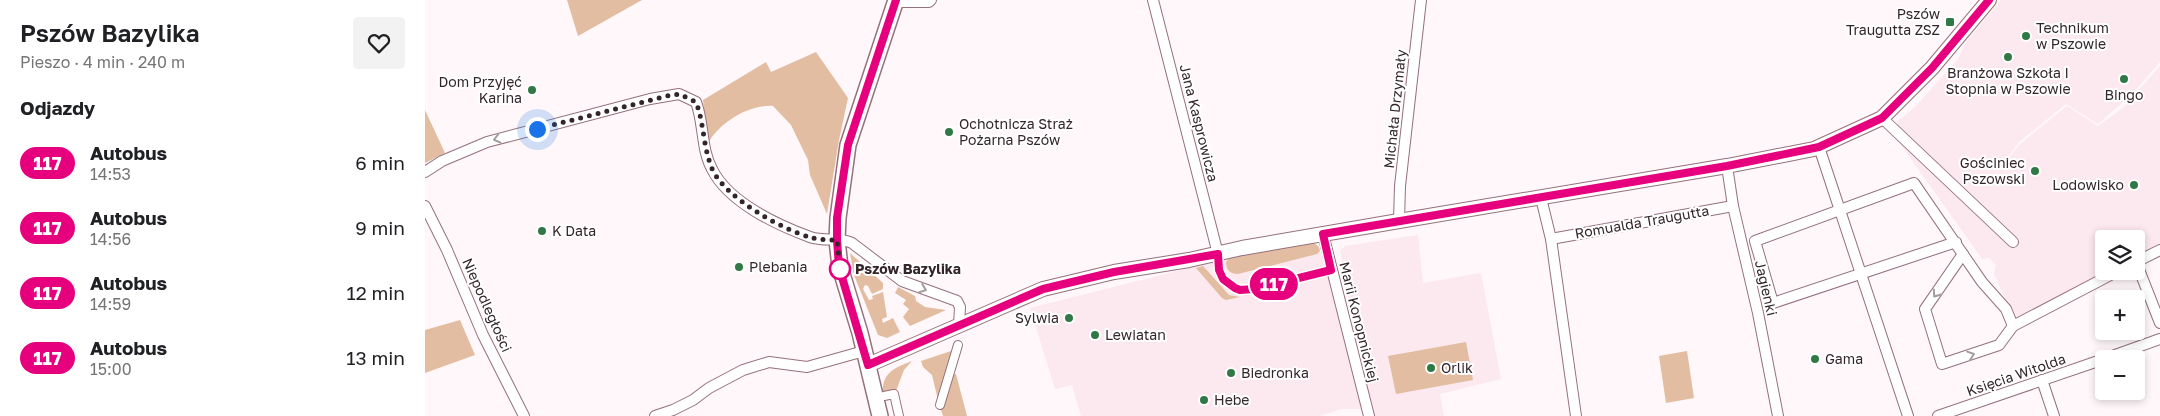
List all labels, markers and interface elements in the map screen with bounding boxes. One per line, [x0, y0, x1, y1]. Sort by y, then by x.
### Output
place label: Pszów Traugutta ZSZ [1846, 5, 1940, 38]
marker: Pszów Traugutta ZSZ [1944, 16, 1956, 28]
button: heart [353, 17, 405, 69]
text: Pszów Bazylika [20, 18, 200, 47]
place label: Technikum w Pszowie [2036, 19, 2109, 52]
marker: Technikum w Pszowie [2020, 30, 2032, 42]
street label: Michała Drzymały [1380, 48, 1409, 169]
marker: Branżowa Szkoła I Stopnia w Pszowie [2002, 51, 2014, 63]
text: Pieszo · 4 min · 240 m [20, 52, 185, 72]
street label: Jana Kasprowicza [1177, 62, 1222, 183]
place label: Branżowa Szkoła I Stopnia w Pszowie [1945, 64, 2071, 97]
place label: Dom Przyjęć Karina [439, 73, 522, 106]
marker: Bingo [2118, 73, 2130, 85]
marker: Dom Przyjęć Karina [526, 84, 538, 96]
place label: Bingo [2105, 86, 2143, 103]
text: Odjazdy [20, 96, 95, 119]
place label: Ochotnicza Straż Pożarna Pszów [959, 115, 1073, 148]
your location [525, 117, 550, 142]
marker: Ochotnicza Straż Pożarna Pszów [943, 126, 955, 138]
one-way arrow [493, 133, 502, 144]
text: Autobus [90, 141, 167, 164]
text: 6 min [355, 151, 405, 174]
text: 117 [33, 152, 62, 174]
place label: Gościniec Pszowski [1960, 154, 2025, 187]
text: 14:53 [90, 164, 131, 184]
marker: Gościniec Pszowski [2029, 165, 2041, 177]
place label: Lodowisko [2052, 176, 2124, 193]
marker: Lodowisko [2128, 179, 2140, 191]
street label: Romualda Traugutta [1573, 201, 1710, 242]
text: Autobus [90, 206, 167, 229]
text: 9 min [355, 216, 405, 239]
text: 117 [33, 217, 62, 239]
place label: K Data [552, 222, 596, 239]
marker: K Data [536, 225, 548, 237]
text: 14:56 [90, 229, 131, 249]
map controls [2095, 230, 2145, 400]
button: layers [2095, 230, 2145, 280]
street label: Niepodległości [459, 255, 516, 354]
place label: Plebania [749, 258, 807, 275]
marker: Pszów Bazylika [829, 258, 851, 280]
street label: Jagienki [1752, 258, 1781, 317]
place label: Pszów Bazylika [855, 260, 961, 277]
street label: Marii Konopnickiej [1336, 260, 1383, 384]
marker: Plebania [733, 261, 745, 273]
line badge: 117 [1245, 268, 1303, 300]
text: Autobus [90, 271, 167, 294]
text: 117 [1260, 273, 1288, 295]
text: 12 min [346, 281, 405, 304]
text: 117 [33, 282, 62, 304]
one-way arrow [918, 283, 927, 293]
one-way arrow [1933, 288, 1942, 298]
button: + [2095, 290, 2145, 340]
text: 14:59 [90, 294, 131, 314]
place label: Sylwia [1015, 309, 1059, 326]
marker: Sylwia [1063, 312, 1075, 324]
place label: Lewiatan [1105, 326, 1166, 343]
marker: Lewiatan [1089, 329, 1101, 341]
text: Autobus [90, 336, 167, 359]
text: 13 min [346, 346, 405, 369]
text: 117 [33, 347, 62, 369]
place label: Gama [1825, 350, 1863, 367]
street label: Księcia Witolda [1964, 350, 2068, 399]
button: − [2095, 350, 2145, 400]
one-way arrow [1966, 351, 1974, 361]
marker: Gama [1809, 353, 1821, 365]
text: 15:00 [90, 359, 132, 379]
place label: Orlik [1441, 359, 1473, 376]
marker: Orlik [1425, 362, 1437, 374]
place label: Biedronka [1241, 364, 1309, 381]
marker: Biedronka [1225, 367, 1237, 379]
place label: Hebe [1214, 391, 1250, 408]
marker: Hebe [1198, 394, 1210, 406]

